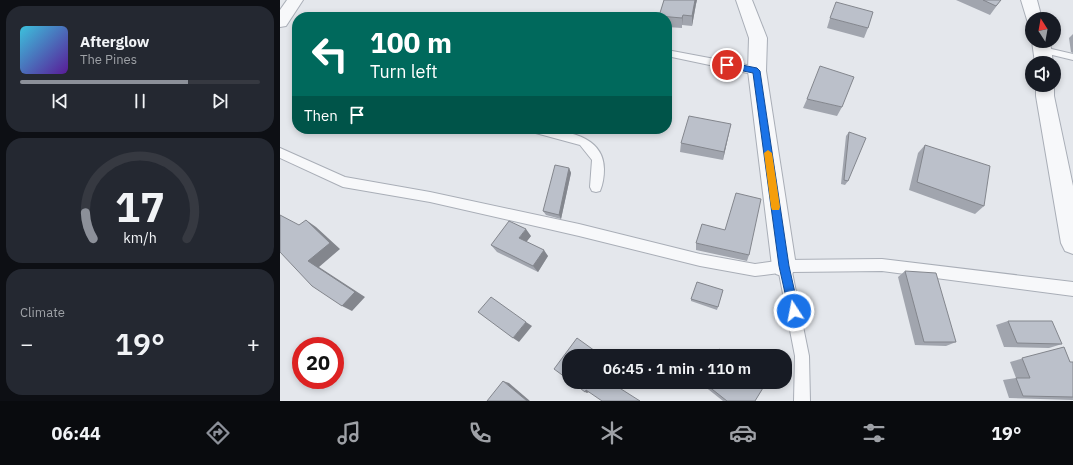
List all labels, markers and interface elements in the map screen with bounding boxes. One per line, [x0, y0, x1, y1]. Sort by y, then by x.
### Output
north arrow [1025, 12, 1061, 48]
map controls [1025, 12, 1061, 92]
text: 100 m [370, 24, 452, 61]
icon: left [304, 28, 356, 80]
text: Afterglow [80, 32, 149, 51]
pin [710, 48, 744, 82]
text: The Pines [80, 51, 137, 68]
icon: arrive [716, 54, 738, 76]
button: sound [1025, 56, 1061, 92]
text: Turn left [370, 60, 438, 83]
icon: previous [49, 90, 71, 112]
icon: pause [129, 90, 151, 112]
icon: next [209, 90, 231, 112]
icon: arrive [346, 104, 368, 126]
text: Then [304, 106, 338, 125]
text: 17 [115, 178, 165, 232]
text: km/h [123, 227, 157, 246]
position arrow [773, 290, 815, 332]
text: Climate [20, 304, 65, 321]
text: 19° [115, 324, 165, 363]
text: − [20, 329, 33, 358]
text: + [247, 329, 260, 358]
speed limit sign: 20 [292, 337, 344, 389]
text: 06:45 · 1 min · 110 m [603, 359, 751, 378]
icon: directions [204, 419, 232, 447]
icon: music [335, 419, 363, 447]
icon: phone [466, 419, 494, 447]
icon: climate [598, 419, 626, 447]
icon: car [729, 419, 757, 447]
icon: filters [860, 419, 888, 447]
text: 06:44 [52, 422, 101, 445]
text: 19° [991, 422, 1021, 445]

